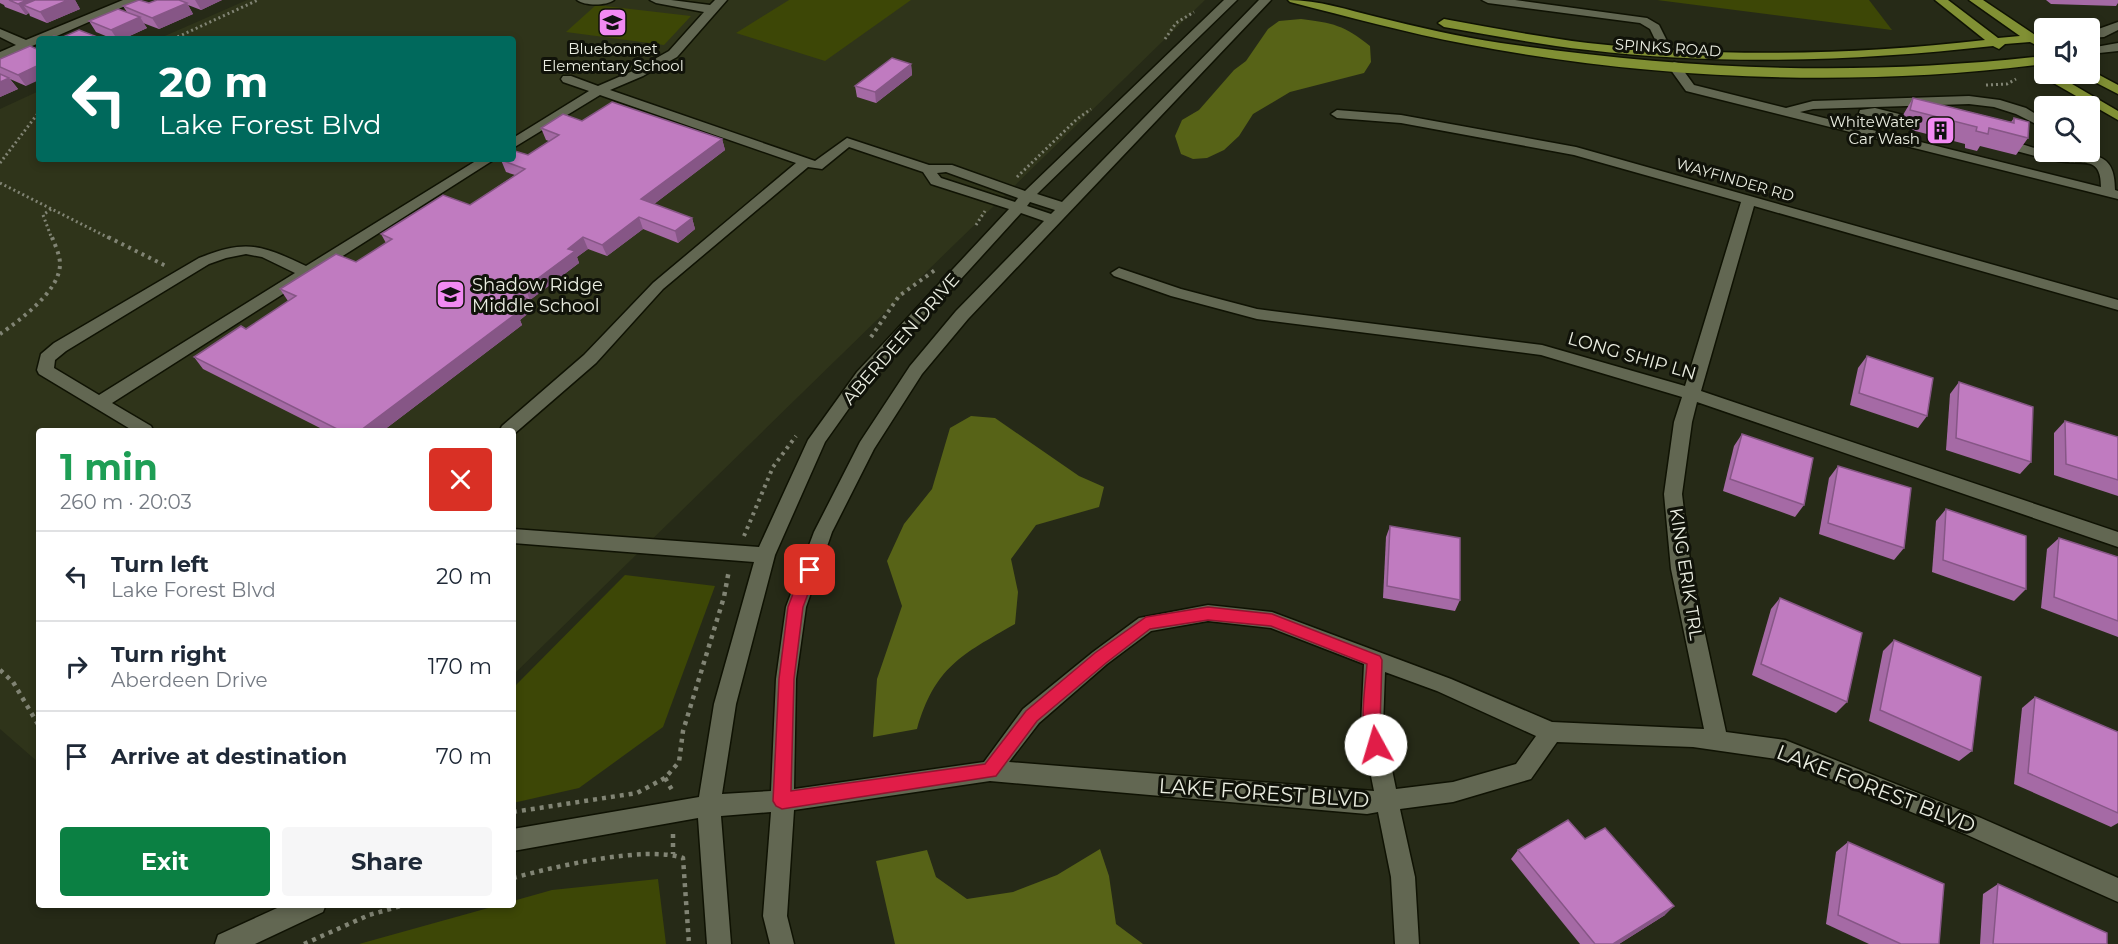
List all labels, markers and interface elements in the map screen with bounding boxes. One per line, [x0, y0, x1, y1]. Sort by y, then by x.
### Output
school or university icon: Bluebonnet Elementary School [597, 6, 629, 38]
map controls [2034, 18, 2100, 162]
button: sound [2034, 18, 2100, 84]
street label: SPINKS ROAD [1614, 34, 1722, 61]
place label: Bluebonnet Elementary School [542, 39, 684, 75]
text: 20 m [159, 56, 268, 108]
icon: left [60, 60, 138, 138]
button: search [2034, 96, 2100, 162]
text: Lake Forest Blvd [159, 108, 382, 141]
place label: WhiteWater Car Wash [1829, 112, 1920, 148]
building icon: WhiteWater Car Wash [1925, 115, 1957, 147]
street label: WAYFINDER RD [1674, 154, 1796, 205]
street label: ABERDEEN DRIVE [838, 269, 964, 409]
place label: Shadow Ridge Middle School [472, 274, 603, 317]
school or university icon: Shadow Ridge Middle School [435, 279, 467, 311]
street label: LONG SHIP LN [1565, 327, 1699, 385]
text: 1 min [60, 445, 158, 489]
button: close [429, 448, 492, 511]
text: 260 m · 20:03 [60, 490, 192, 514]
street label: KING ERIK TRL [1665, 506, 1707, 642]
pin [784, 544, 835, 595]
text: Turn left [111, 551, 209, 578]
icon: arrive [793, 553, 826, 586]
icon: left [60, 560, 93, 593]
text: 20 m [436, 563, 492, 590]
text: Lake Forest Blvd [111, 578, 276, 602]
text: Turn right [111, 641, 226, 668]
icon: right [60, 650, 93, 683]
text: 170 m [428, 653, 492, 680]
text: Aberdeen Drive [111, 668, 268, 692]
position arrow [1344, 713, 1408, 777]
street label: LAKE FOREST BLVD [1773, 739, 1979, 838]
icon: arrive [60, 740, 93, 773]
text: Arrive at destination [111, 743, 347, 770]
text: 70 m [436, 743, 492, 770]
street label: LAKE FOREST BLVD [1158, 773, 1370, 812]
button: Exit [60, 827, 270, 896]
button: Share [282, 827, 492, 896]

